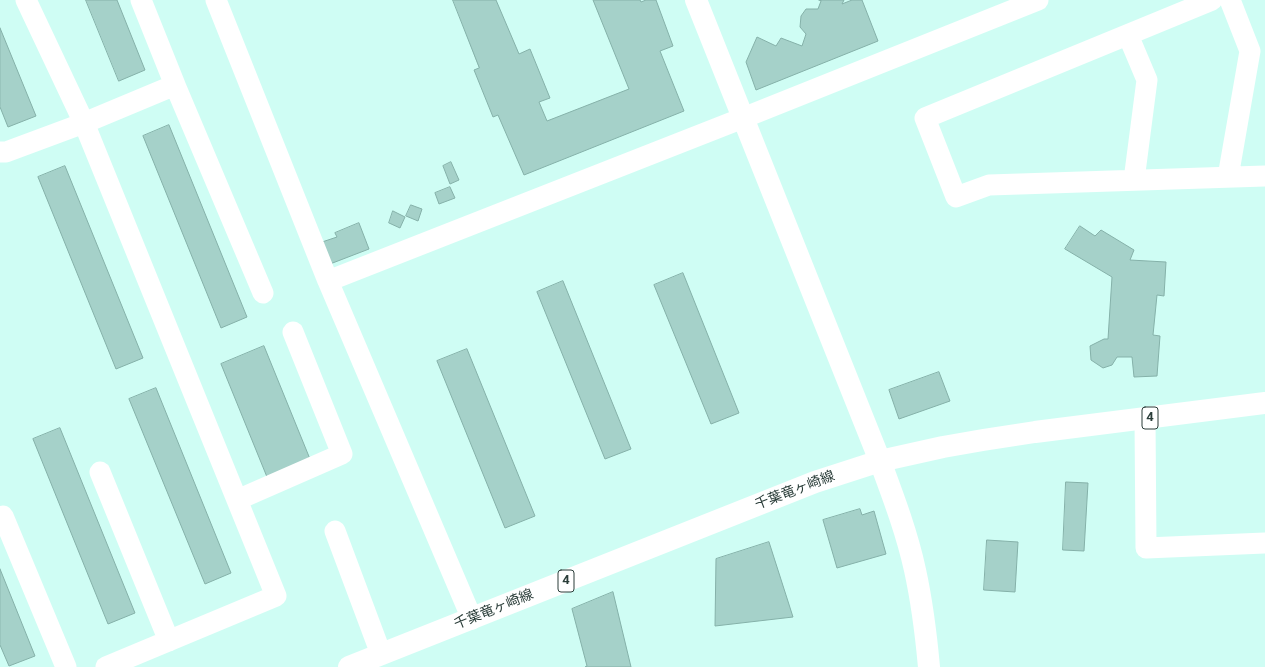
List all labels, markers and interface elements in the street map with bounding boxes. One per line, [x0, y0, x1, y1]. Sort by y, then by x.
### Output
road number: 4 [1142, 407, 1158, 429]
street label: 千葉竜ヶ崎線 [753, 468, 837, 514]
road number: 4 [558, 570, 574, 592]
street label: 千葉竜ヶ崎線 [452, 586, 536, 634]

